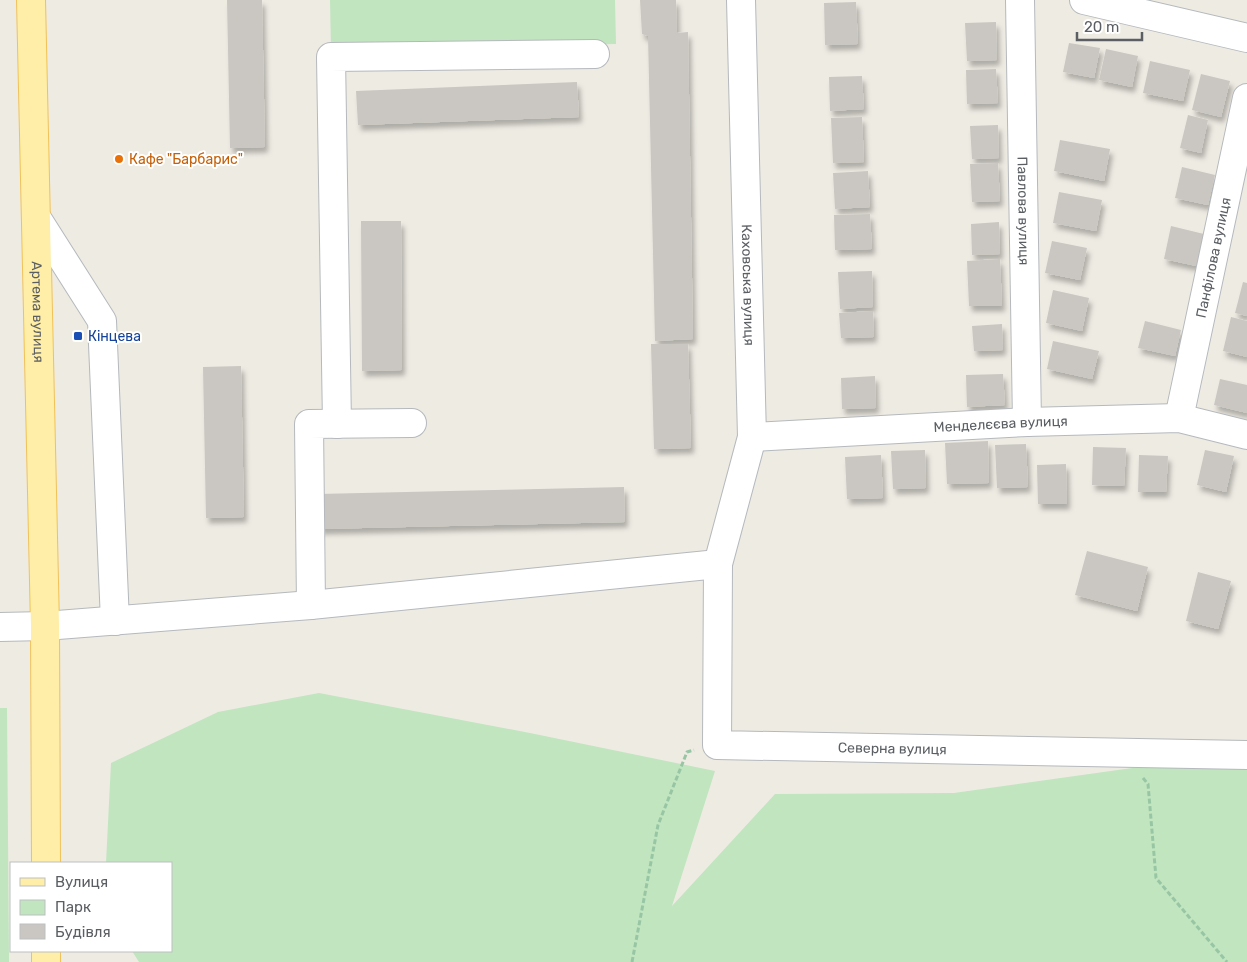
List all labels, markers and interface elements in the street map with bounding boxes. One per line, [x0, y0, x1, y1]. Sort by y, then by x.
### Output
scale bar [1077, 10, 1142, 42]
text: 20 m [1084, 18, 1119, 36]
place label: Кафе "Барбарис" [129, 151, 243, 168]
marker: Кафе "Барбарис" [113, 153, 125, 165]
street label: Павлова вулиця [1014, 156, 1032, 266]
street label: Панфілова вулиця [1192, 196, 1235, 320]
street label: Каховська вулиця [738, 224, 758, 346]
street label: Артема вулиця [28, 261, 47, 363]
place label: Кінцева [88, 328, 141, 345]
marker: Кінцева [72, 330, 84, 342]
street label: Менделєєва вулиця [933, 413, 1068, 436]
street label: Северна вулиця [838, 739, 947, 758]
legend [10, 862, 172, 952]
text: Вулиця [55, 873, 108, 891]
text: Парк [55, 898, 91, 916]
text: Будівля [55, 923, 111, 941]

